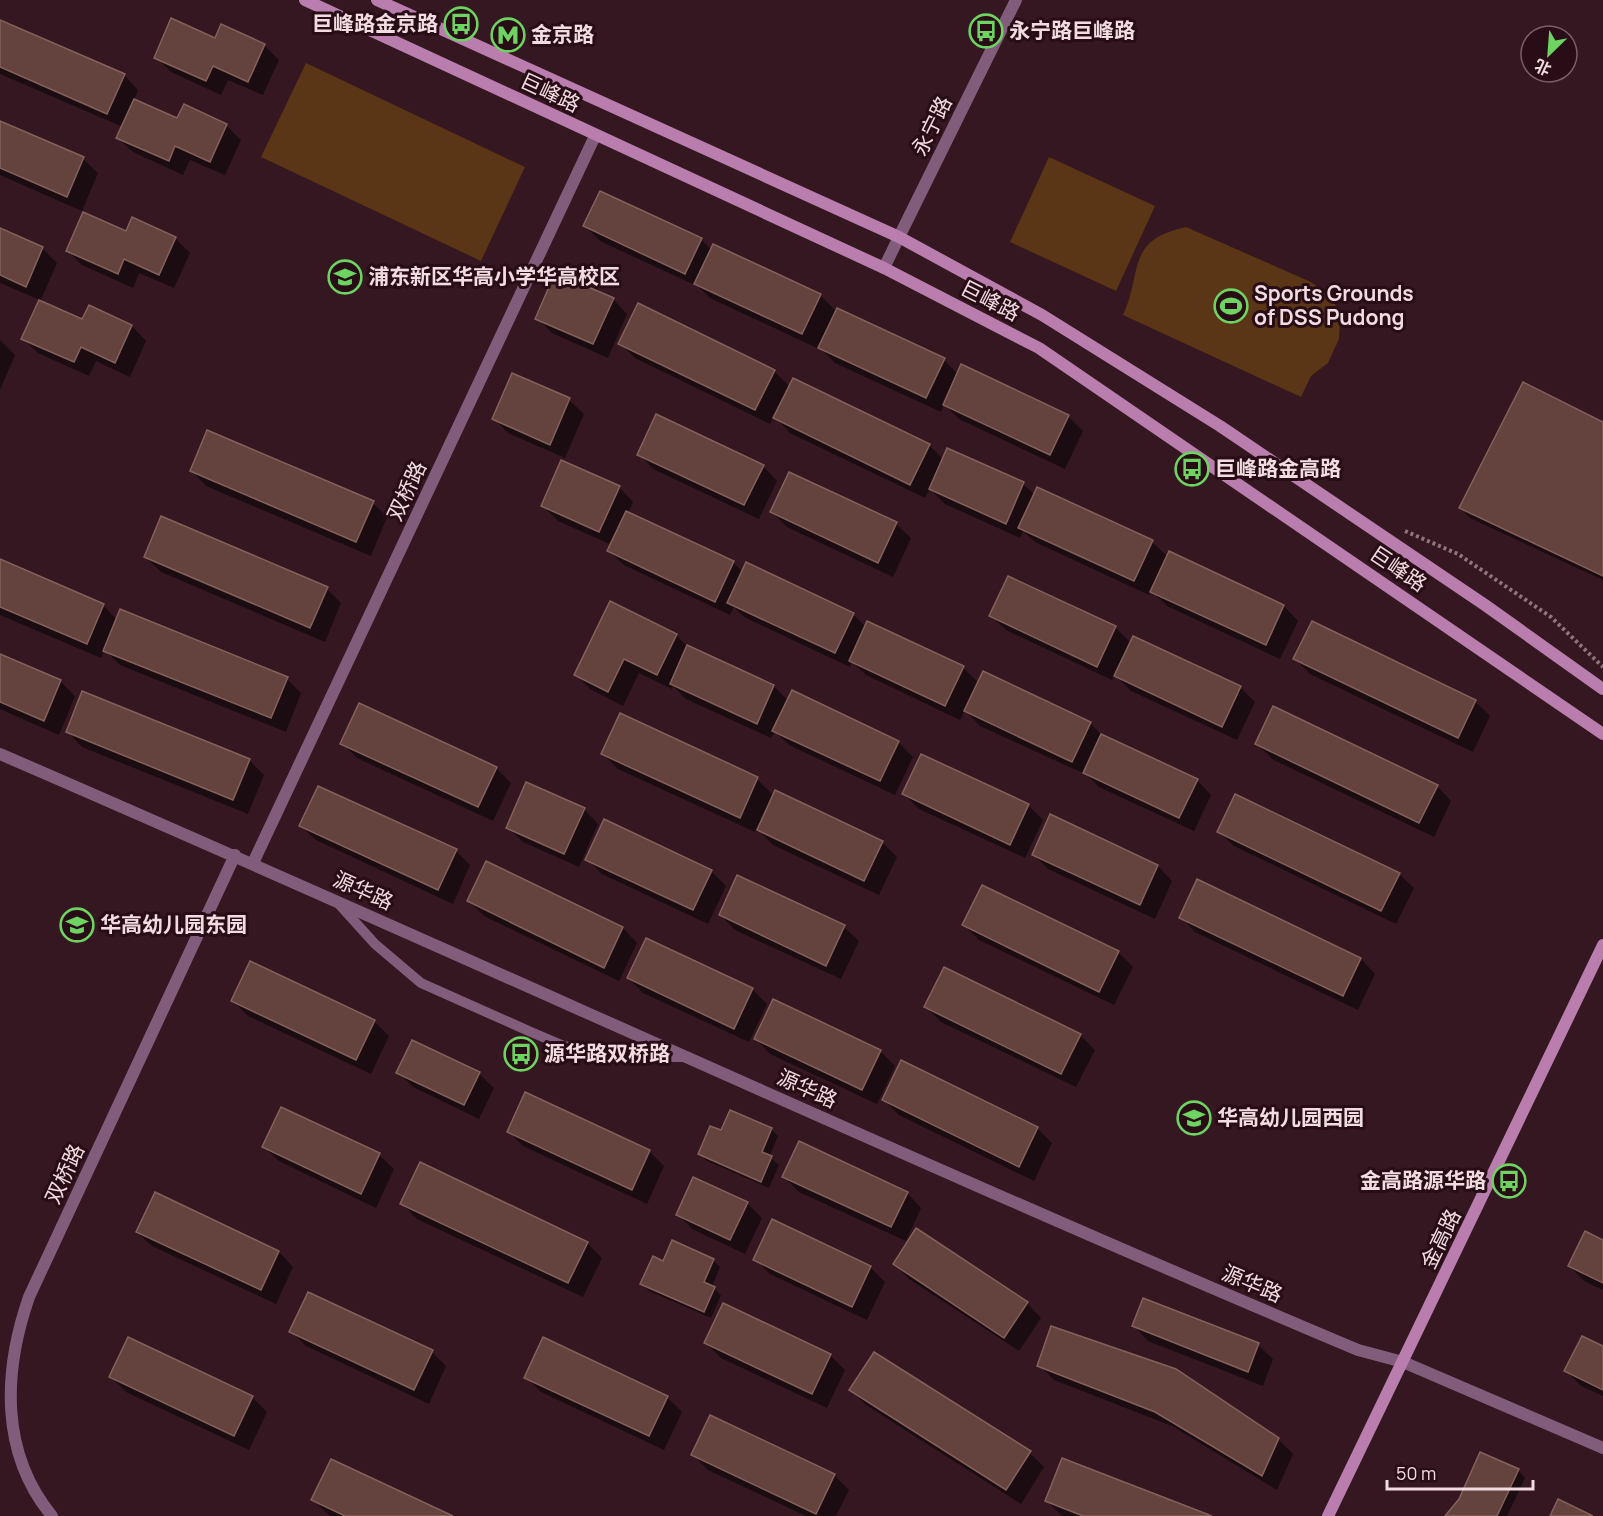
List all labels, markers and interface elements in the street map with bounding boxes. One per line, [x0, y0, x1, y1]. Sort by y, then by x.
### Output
bus stop icon: 巨峰路金京路 [443, 6, 479, 42]
place label: 巨峰路金京路 [312, 9, 438, 37]
bus stop icon: 永宁路巨峰路 [968, 13, 1004, 49]
place label: 永宁路巨峰路 [1009, 16, 1135, 44]
metro station icon: 金京路 [490, 17, 526, 53]
place label: 金京路 [531, 20, 594, 48]
north arrow [1519, 24, 1579, 84]
text: 北 [1531, 54, 1555, 81]
street label: 巨峰路 [516, 66, 585, 118]
street label: 永宁路 [905, 91, 957, 160]
school or university icon: 浦东新区华高小学华高校区 [327, 259, 363, 295]
place label: 浦东新区华高小学华高校区 [368, 262, 620, 290]
street label: 巨峰路 [956, 273, 1025, 327]
place label: Sports Grounds of DSS Pudong [1254, 279, 1414, 331]
sports icon: Sports Grounds of DSS Pudong [1213, 288, 1249, 324]
bus stop icon: 巨峰路金高路 [1174, 451, 1210, 487]
place label: 巨峰路金高路 [1215, 454, 1341, 482]
street label: 双桥路 [380, 456, 432, 525]
street label: 巨峰路 [1365, 539, 1433, 597]
street label: 源华路 [329, 864, 398, 916]
school or university icon: 华高幼儿园东园 [59, 907, 95, 943]
place label: 华高幼儿园东园 [100, 910, 247, 938]
bus stop icon: 源华路双桥路 [503, 1036, 539, 1072]
place label: 源华路双桥路 [544, 1039, 670, 1067]
street label: 源华路 [773, 1062, 842, 1114]
school or university icon: 华高幼儿园西园 [1176, 1100, 1212, 1136]
place label: 华高幼儿园西园 [1217, 1103, 1364, 1131]
street label: 双桥路 [38, 1139, 90, 1208]
bus stop icon: 金高路源华路 [1491, 1163, 1527, 1199]
place label: 金高路源华路 [1360, 1166, 1486, 1194]
street label: 金高路 [1414, 1204, 1466, 1273]
street label: 源华路 [1218, 1258, 1287, 1308]
scale bar [1387, 1453, 1532, 1491]
text: 50 m [1396, 1461, 1436, 1485]

